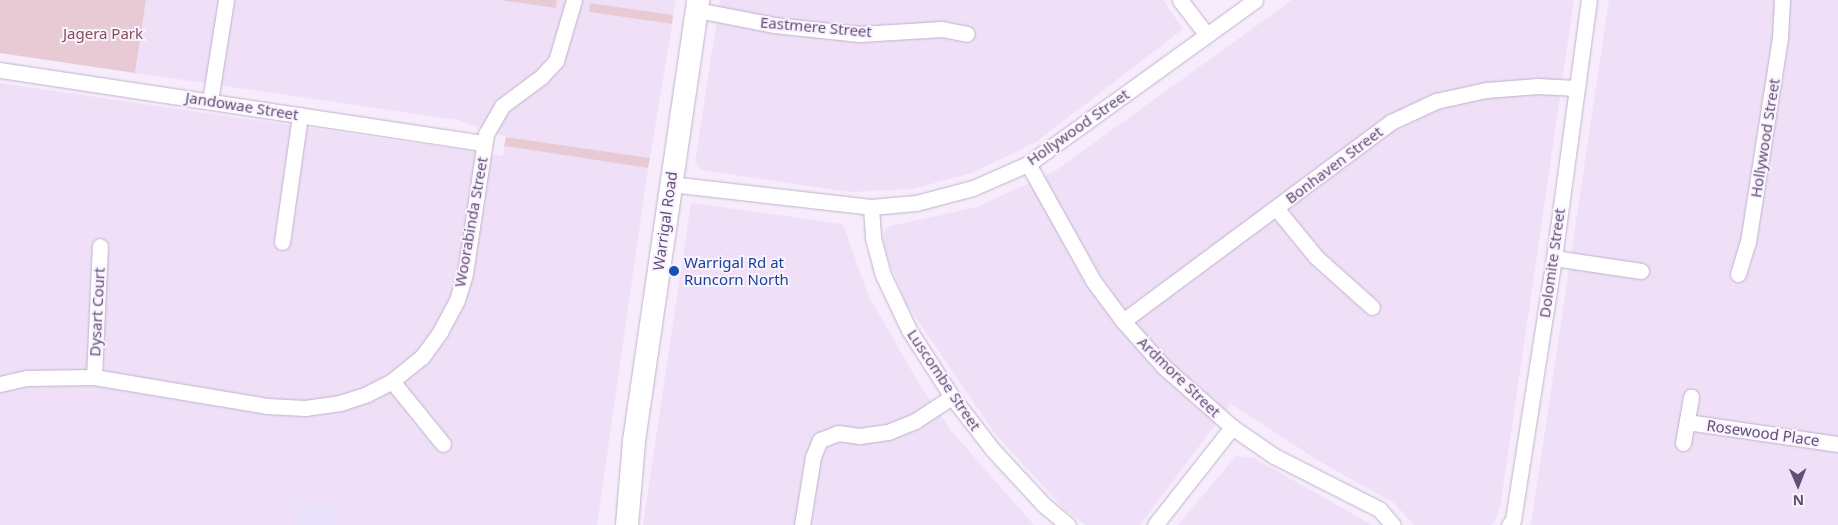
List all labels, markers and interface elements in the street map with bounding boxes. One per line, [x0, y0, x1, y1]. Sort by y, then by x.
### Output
street label: Eastmere Street [759, 13, 873, 41]
park label: Jagera Park [63, 25, 143, 43]
street label: Hollywood Street [1747, 77, 1783, 199]
street label: Hollywood Street [1023, 85, 1133, 169]
street label: Jandowae Street [184, 88, 300, 124]
street label: Bonhaven Street [1282, 123, 1386, 207]
street label: Woorabinda Street [451, 155, 491, 289]
street label: Warrigal Road [649, 170, 681, 272]
street label: Dolomite Street [1535, 207, 1569, 319]
place label: Warrigal Rd at Runcorn North [684, 253, 789, 288]
marker: Warrigal Rd at Runcorn North [668, 265, 680, 277]
street label: Dysart Court [86, 267, 108, 357]
street label: Luscombe Street [904, 326, 984, 434]
street label: Ardmore Street [1134, 333, 1224, 421]
street label: Rosewood Place [1705, 416, 1821, 450]
north arrow [1773, 460, 1823, 510]
text: N [1792, 491, 1804, 510]

